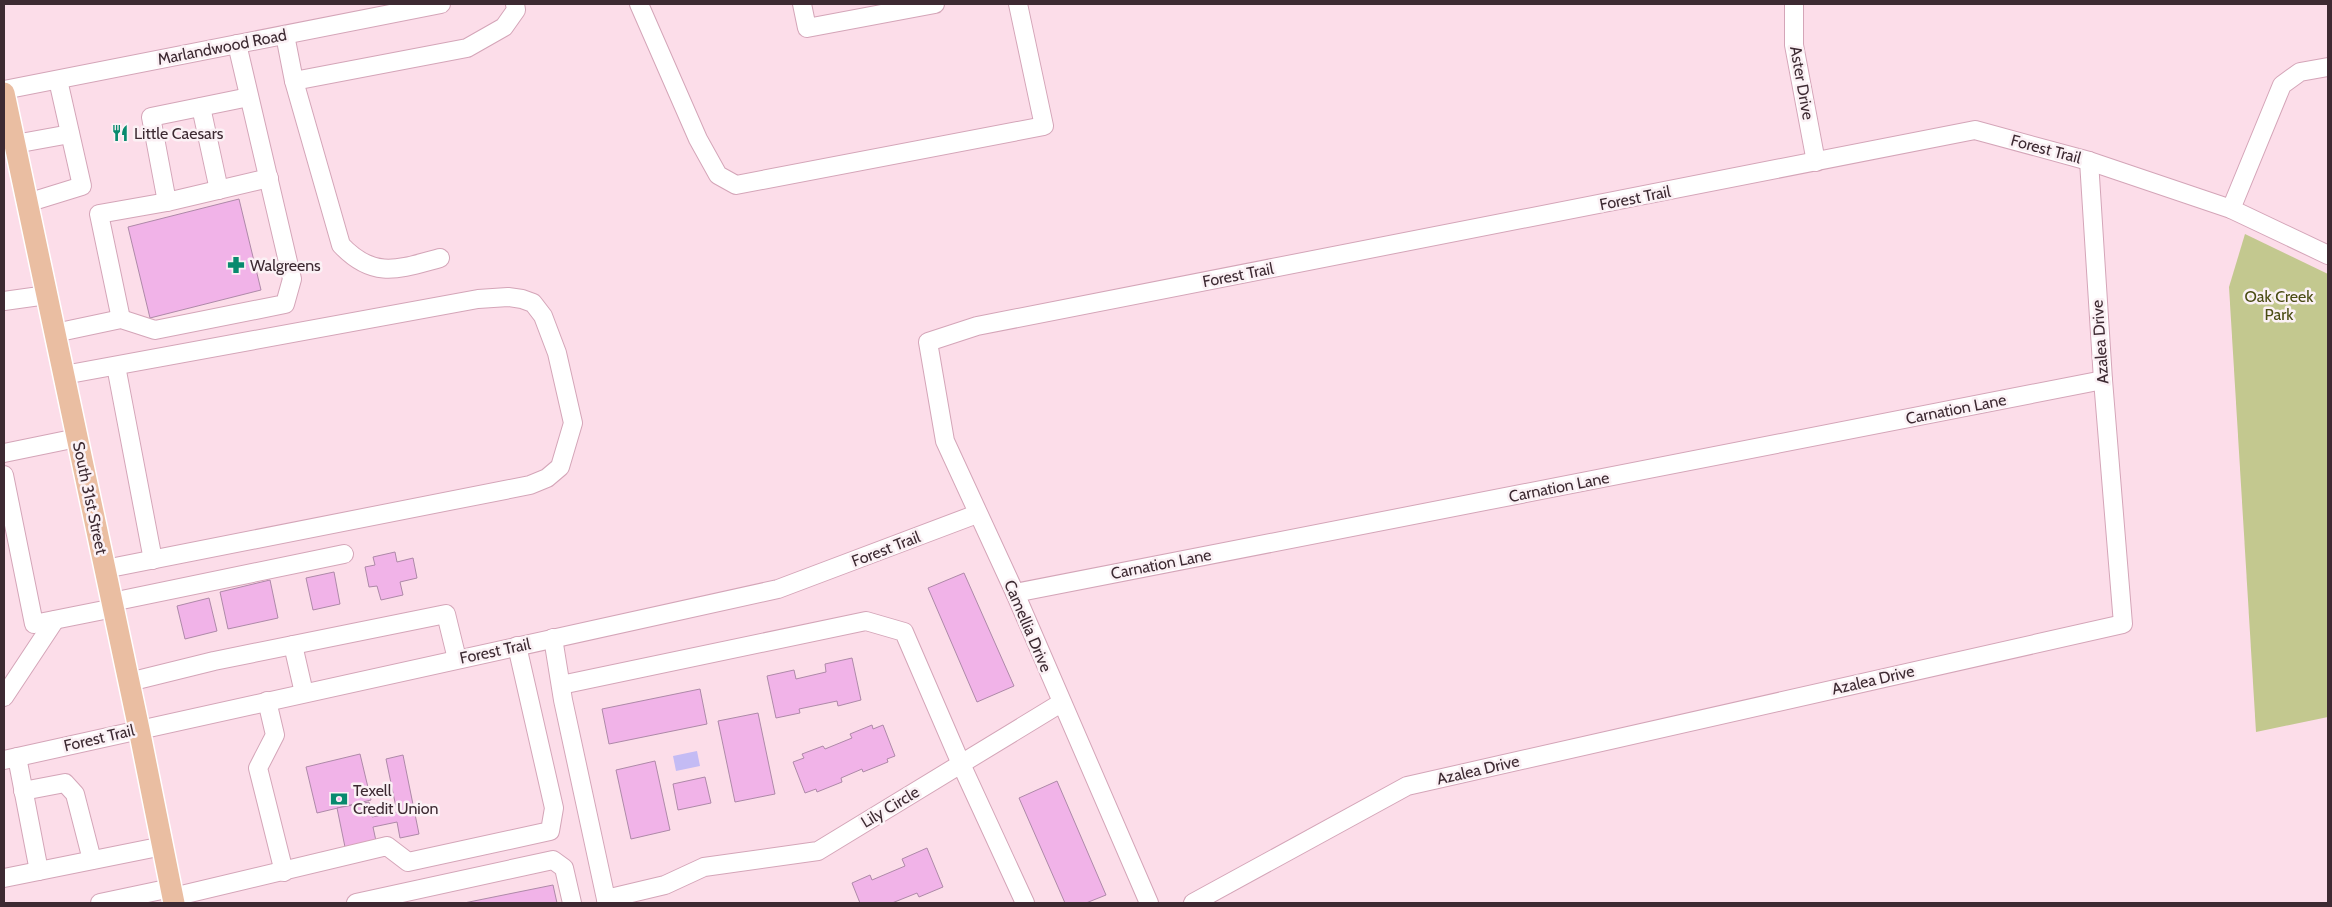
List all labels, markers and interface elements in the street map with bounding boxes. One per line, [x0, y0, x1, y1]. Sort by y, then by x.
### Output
street label: Marlandwood Road [156, 25, 288, 69]
street label: Aster Drive [1786, 45, 1818, 121]
restaurant icon: Little Caesars [110, 123, 130, 143]
place label: Little Caesars [134, 124, 224, 143]
street label: Forest Trail [2009, 131, 2083, 168]
street label: Forest Trail [1598, 182, 1672, 214]
pharmacy icon: Walgreens [226, 255, 246, 275]
place label: Walgreens [250, 256, 321, 275]
street label: Forest Trail [1201, 259, 1275, 291]
park label: Oak Creek Park [2245, 287, 2314, 324]
street label: Azalea Drive [2088, 299, 2112, 385]
street label: Carnation Lane [1904, 390, 2008, 428]
street label: South 31st Street [69, 440, 111, 557]
street label: Carnation Lane [1507, 468, 1611, 506]
street label: Forest Trail [849, 527, 923, 571]
street label: Carnation Lane [1109, 545, 1213, 583]
street label: Camellia Drive [1000, 577, 1056, 675]
street label: Forest Trail [458, 634, 532, 668]
street label: Azalea Drive [1830, 661, 1916, 699]
street label: Forest Trail [62, 721, 136, 755]
street label: Azalea Drive [1435, 751, 1521, 789]
place label: Texell Credit Union [353, 781, 439, 818]
street label: Lily Circle [857, 782, 923, 832]
bank icon: Texell Credit Union [329, 789, 349, 809]

